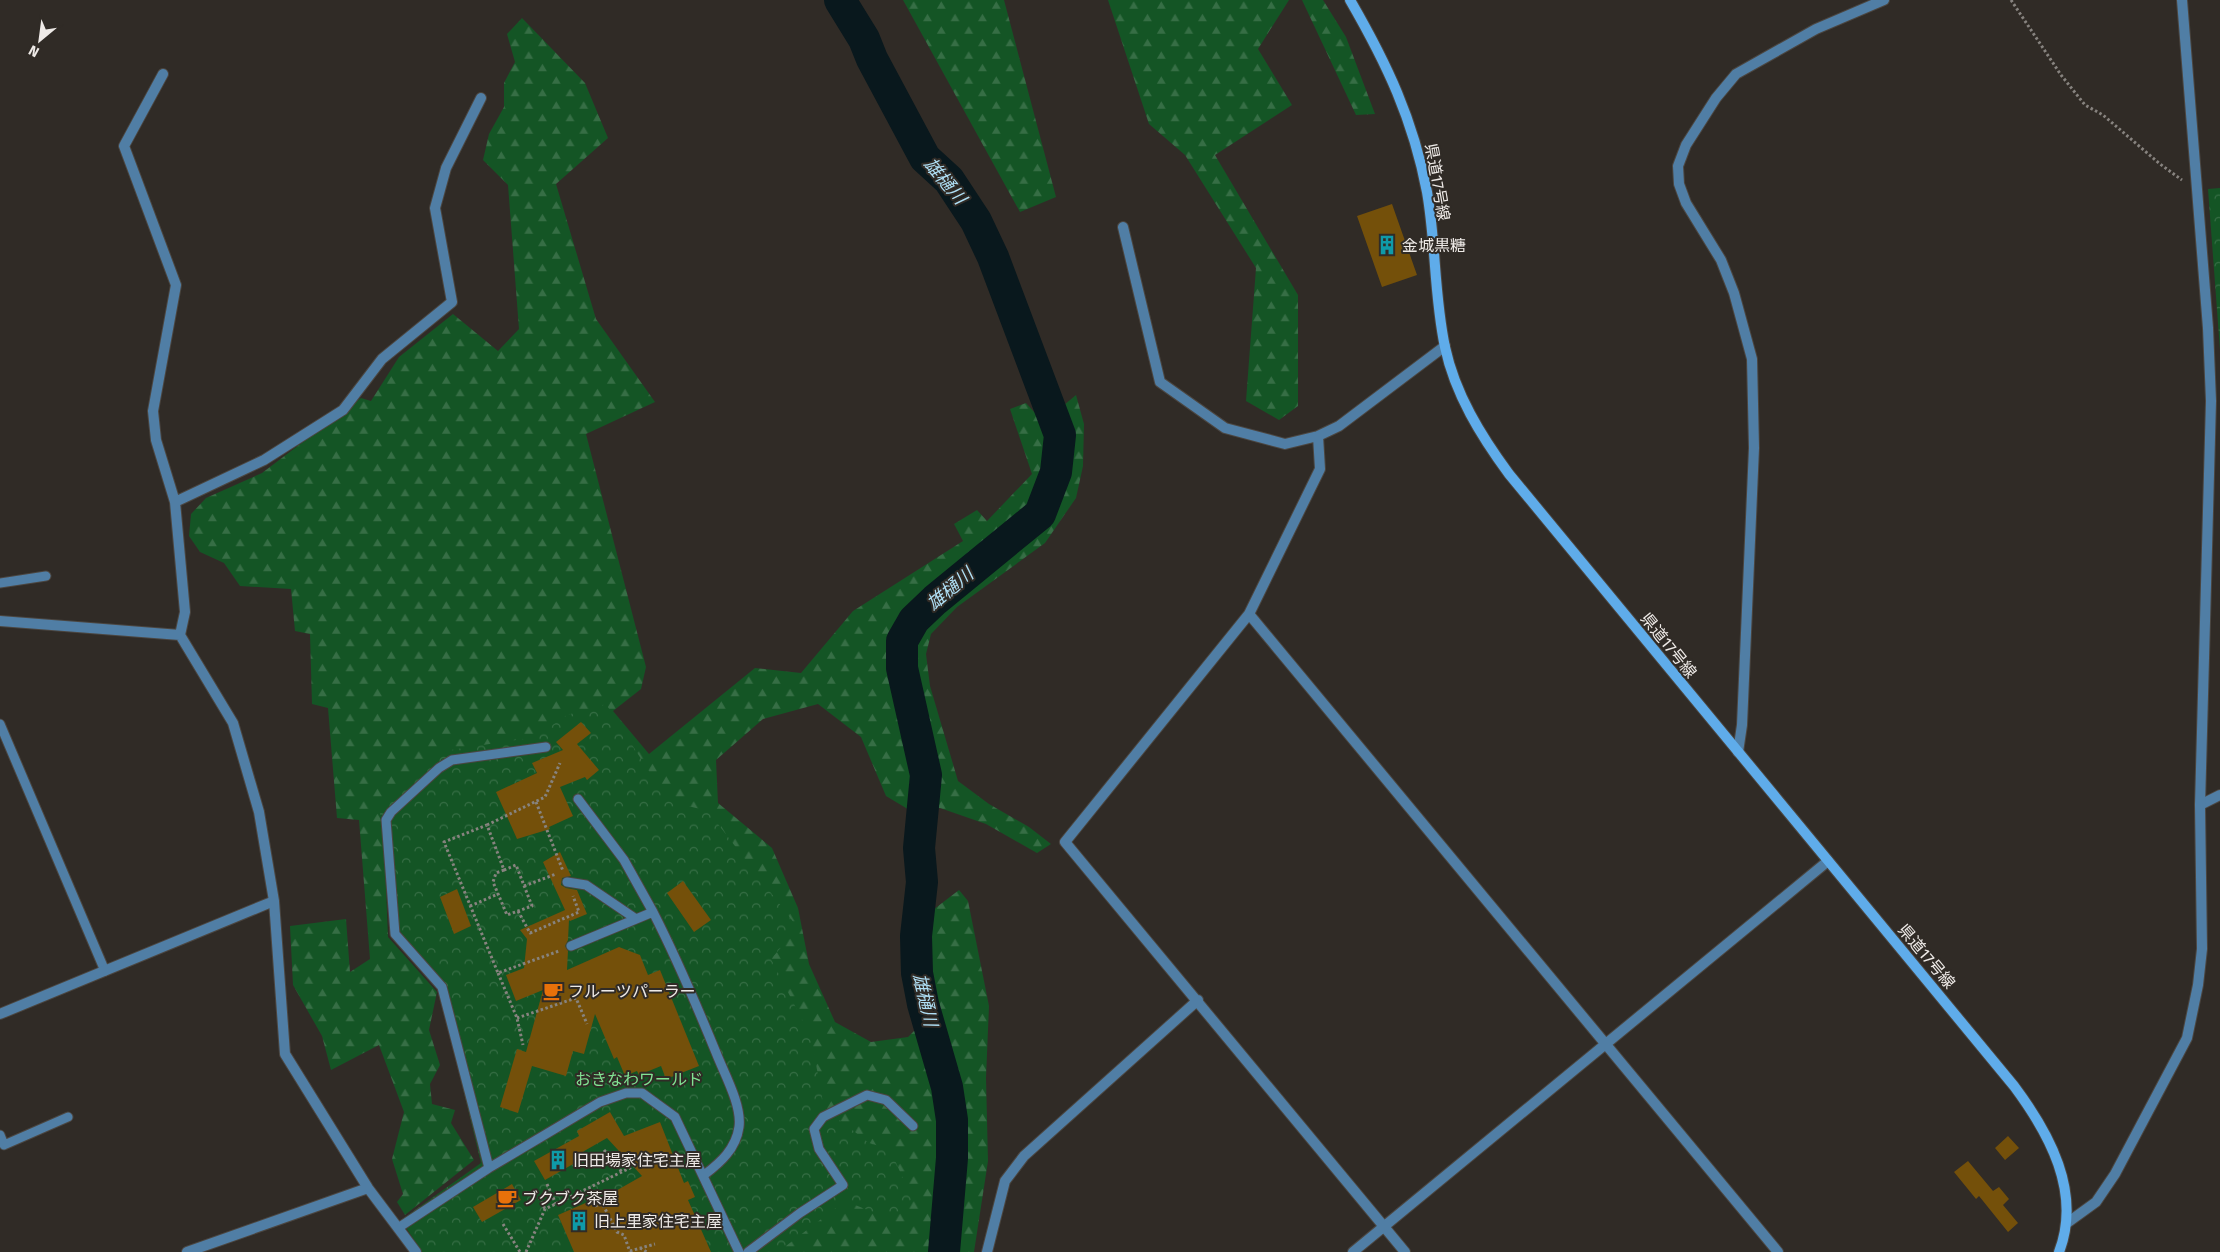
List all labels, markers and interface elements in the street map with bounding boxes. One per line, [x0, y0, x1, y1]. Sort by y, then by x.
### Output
north arrow [15, 15, 65, 65]
text: N [26, 41, 42, 61]
street label: 県道17号線 [1421, 142, 1454, 222]
water label: 雄樋川 [919, 153, 972, 210]
building icon: 金城黒糖 [1376, 234, 1398, 256]
place label: 金城黒糖 [1402, 236, 1466, 255]
water label: 雄樋川 [922, 562, 979, 615]
street label: 県道17号線 [1637, 609, 1701, 682]
street label: 県道17号線 [1894, 920, 1959, 992]
water label: 雄樋川 [908, 971, 942, 1031]
cafe icon: フルーツパーラー [542, 980, 564, 1002]
place label: フルーツパーラー [568, 982, 696, 1001]
park label: おきなわワールド [575, 1070, 703, 1089]
building icon: 旧田場家住宅主屋 [547, 1149, 569, 1171]
place label: 旧田場家住宅主屋 [573, 1151, 701, 1170]
cafe icon: ブクブク茶屋 [496, 1187, 518, 1209]
place label: ブクブク茶屋 [522, 1189, 618, 1208]
building icon: 旧上里家住宅主屋 [568, 1210, 590, 1232]
place label: 旧上里家住宅主屋 [594, 1212, 722, 1231]

